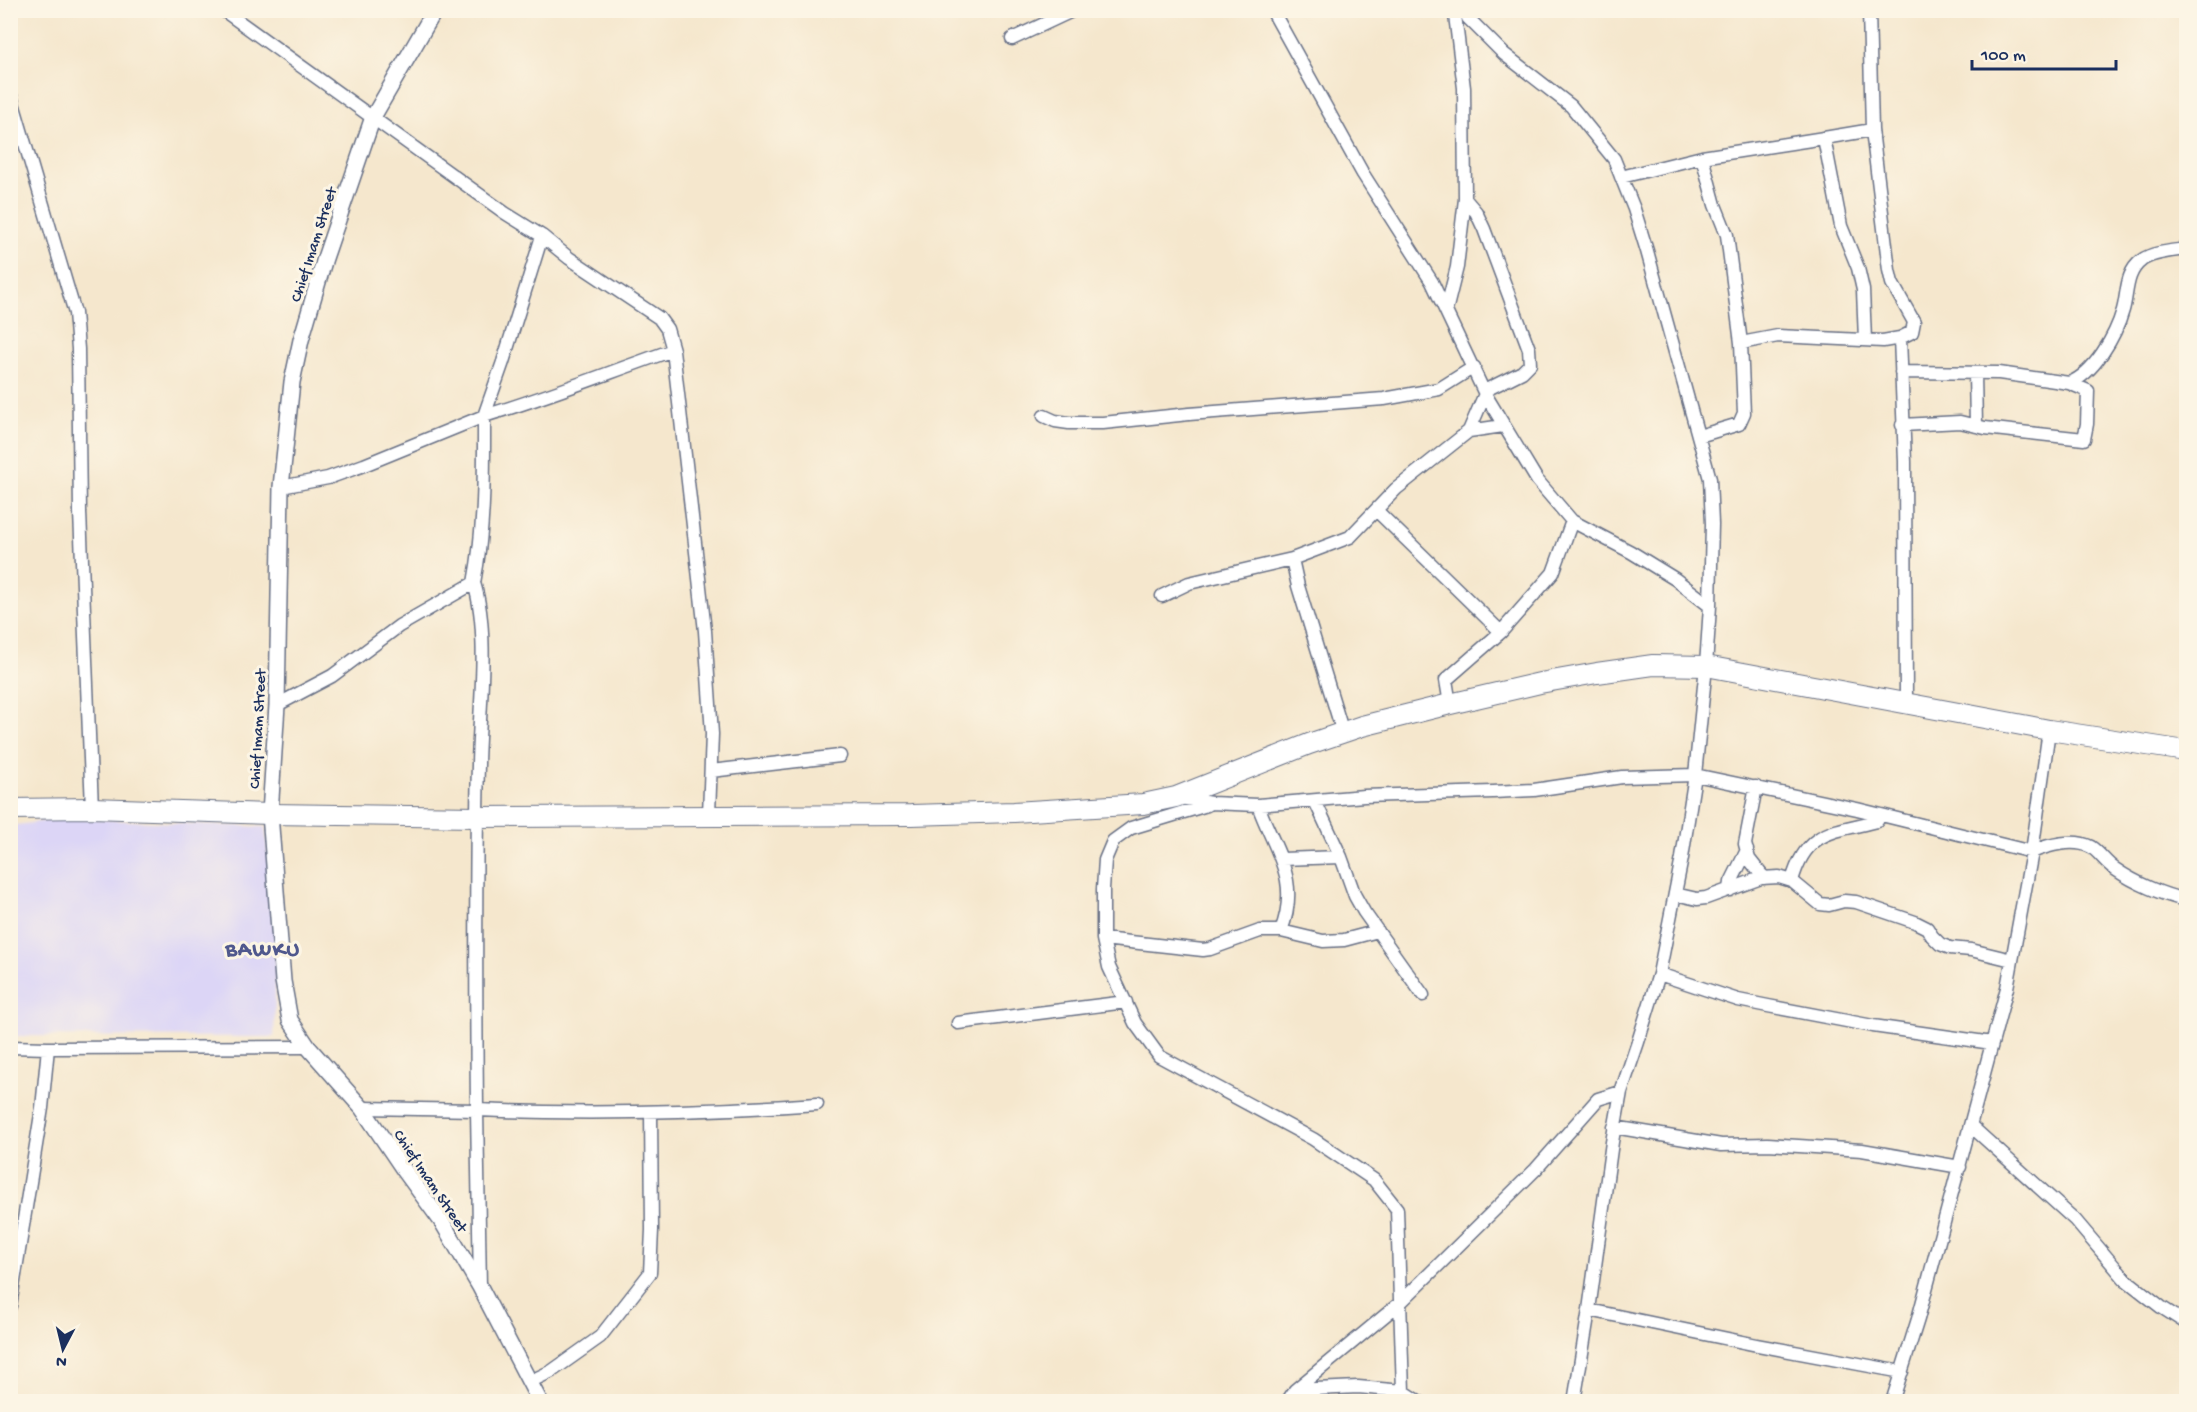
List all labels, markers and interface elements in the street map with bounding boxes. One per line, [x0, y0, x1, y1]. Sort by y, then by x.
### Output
scale bar [1972, 33, 2116, 71]
text: 100 m [1980, 46, 2026, 67]
street label: Chief Imam Street [288, 184, 343, 305]
street label: Chief Imam Street [247, 668, 272, 789]
district label: BAWKU [224, 938, 301, 964]
street label: Chief Imam Street [388, 1127, 471, 1238]
north arrow [33, 1319, 93, 1379]
text: N [55, 1350, 68, 1370]

